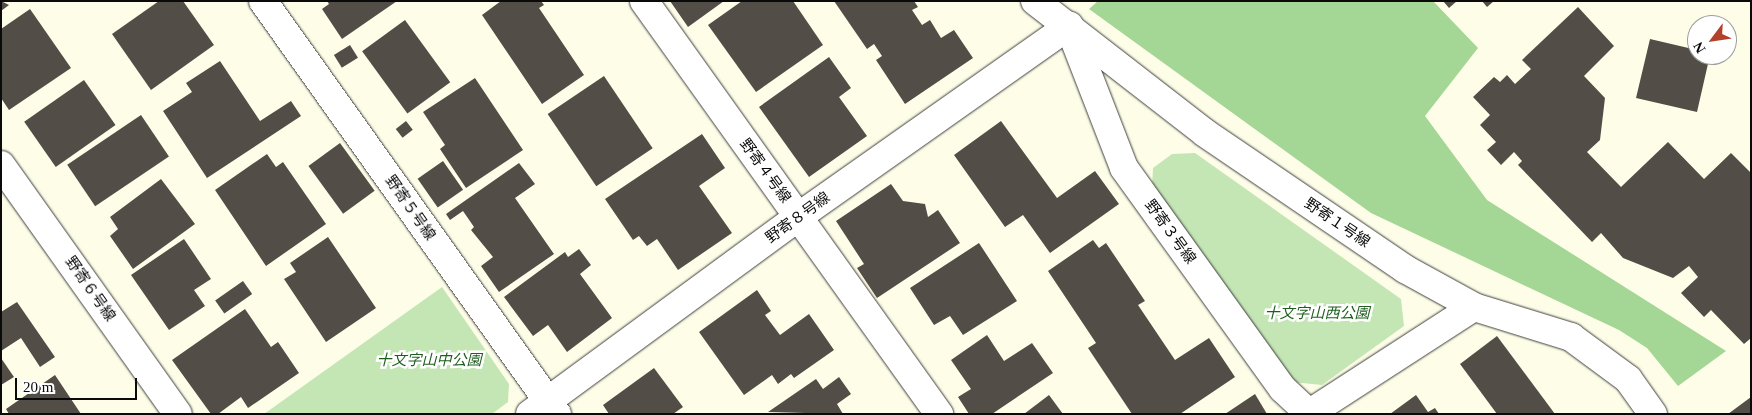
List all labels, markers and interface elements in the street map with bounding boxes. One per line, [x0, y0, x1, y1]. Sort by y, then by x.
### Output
north arrow [1687, 15, 1737, 65]
text: N [1691, 39, 1709, 56]
street label: 野寄４号線 [736, 135, 794, 207]
street label: 野寄５号線 [381, 172, 439, 244]
street label: 野寄８号線 [762, 189, 834, 247]
street label: 野寄１号線 [1301, 195, 1373, 251]
street label: 野寄３号線 [1141, 196, 1199, 268]
street label: 野寄６号線 [61, 253, 119, 325]
park label: 十文字山西公園 [1265, 305, 1369, 323]
park label: 十文字山中公園 [377, 352, 481, 370]
scale bar [18, 368, 140, 400]
text: 20 m [23, 379, 53, 395]

